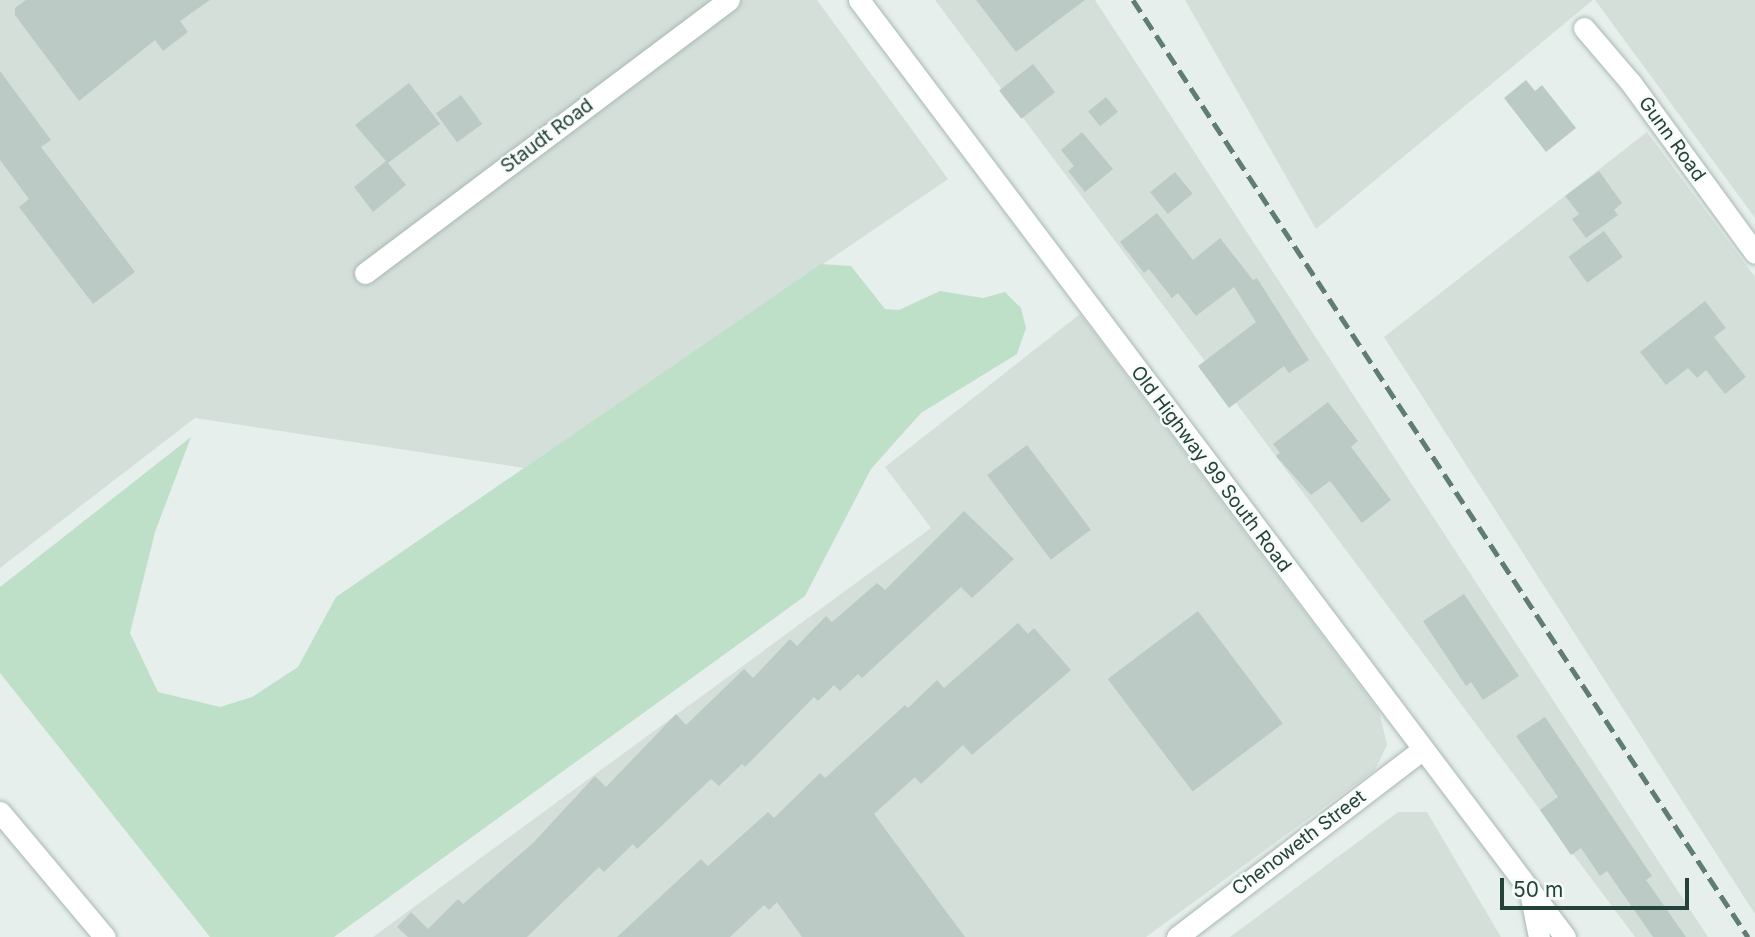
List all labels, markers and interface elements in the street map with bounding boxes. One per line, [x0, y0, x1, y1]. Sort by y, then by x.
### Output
street label: Gunn Road [1634, 92, 1710, 186]
street label: Staudt Road [496, 94, 598, 178]
street label: Old Highway 99 South Road [1126, 361, 1296, 577]
street label: Chenoweth Street [1228, 785, 1370, 901]
scale bar [1503, 864, 1692, 908]
text: 50 m [1513, 877, 1563, 902]

